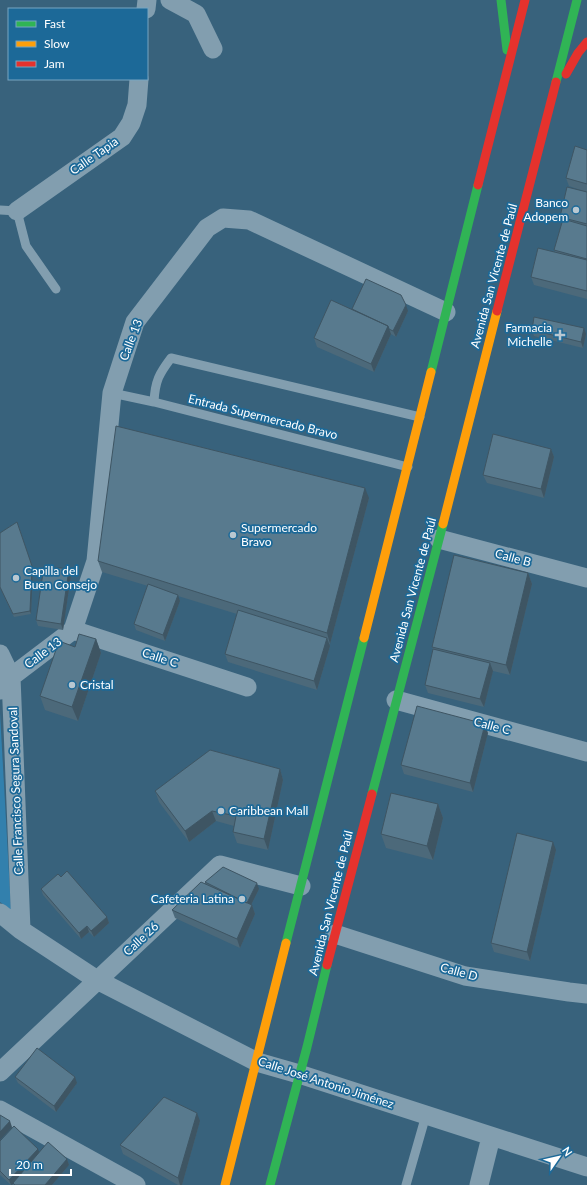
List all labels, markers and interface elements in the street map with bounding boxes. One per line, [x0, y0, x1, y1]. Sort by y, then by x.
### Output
legend [8, 8, 148, 80]
text: Fast [44, 16, 66, 31]
text: Slow [44, 36, 70, 51]
text: Jam [44, 56, 65, 71]
street label: Calle Tapia [66, 133, 121, 178]
place label: Banco Adopem [524, 195, 568, 224]
street label: Avenida San Vicente de Paúl [467, 202, 520, 350]
marker: Banco Adopem [571, 205, 581, 215]
street label: Calle 13 [116, 317, 145, 363]
place label: Farmacia Michelle [505, 320, 552, 349]
marker: Farmacia Michelle [555, 330, 565, 340]
street label: Entrada Supermercado Bravo [187, 391, 340, 442]
street label: Avenida San Vicente de Paúl [386, 516, 439, 664]
place label: Supermercado Bravo [241, 520, 317, 549]
marker: Supermercado Bravo [228, 530, 238, 540]
street label: Calle B [493, 546, 533, 570]
place label: Capilla del Buen Consejo [24, 563, 97, 592]
marker: Capilla del Buen Consejo [11, 573, 21, 583]
street label: Calle 13 [21, 634, 64, 672]
street label: Calle C [140, 645, 180, 670]
place label: Cristal [80, 677, 114, 692]
marker: Cristal [67, 680, 77, 690]
street label: Calle Francisco Segura Sandoval [5, 707, 26, 875]
street label: Calle C [472, 713, 512, 738]
place label: Caribbean Mall [229, 803, 308, 818]
marker: Caribbean Mall [216, 806, 226, 816]
street label: Avenida San Vicente de Paúl [305, 829, 356, 977]
place label: Cafeteria Latina [151, 891, 234, 906]
marker: Cafeteria Latina [237, 894, 247, 904]
street label: Calle 26 [120, 918, 162, 959]
street label: Calle D [439, 959, 480, 984]
street label: Calle José Antonio Jiménez [256, 1053, 397, 1112]
north arrow [539, 1137, 579, 1177]
text: N [560, 1144, 575, 1158]
scale bar [10, 1151, 71, 1177]
text: 20 m [16, 1157, 43, 1172]

